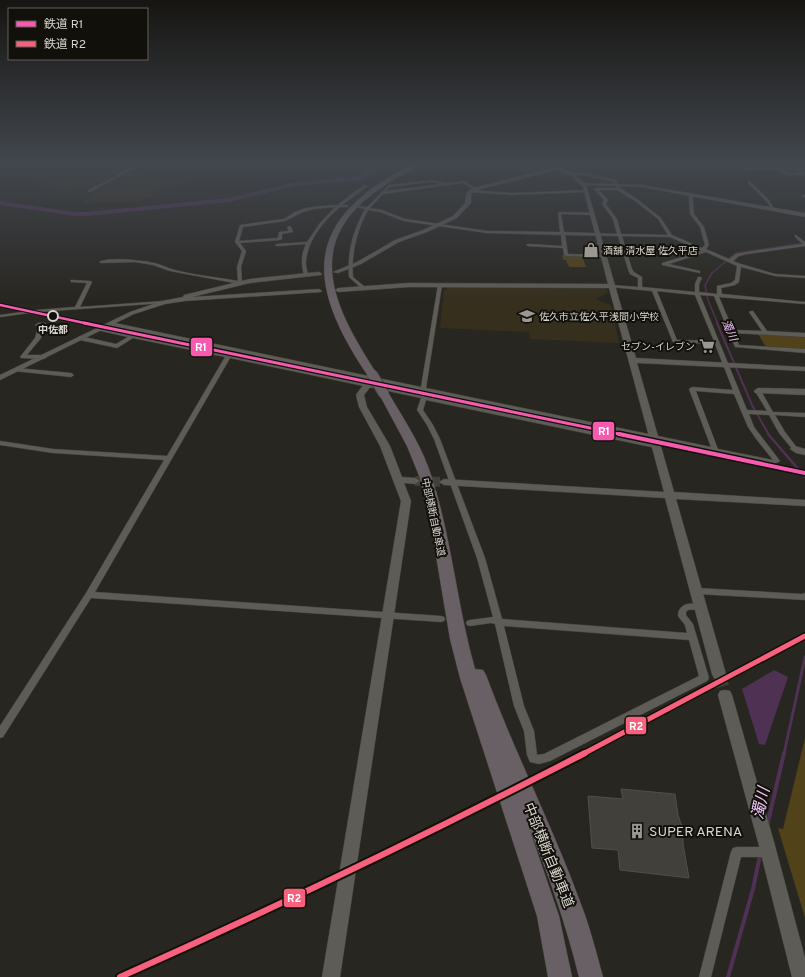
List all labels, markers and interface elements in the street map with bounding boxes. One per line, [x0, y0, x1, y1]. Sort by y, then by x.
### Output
legend [8, 8, 148, 60]
text: 鉄道 R1 [44, 17, 83, 33]
text: 鉄道 R2 [44, 37, 86, 53]
shop icon: 酒舗 清水屋 佐久平店 [582, 241, 600, 259]
place label: 酒舗 清水屋 佐久平店 [603, 245, 698, 258]
school or university icon: 佐久市立佐久平浅間小学校 [518, 307, 536, 325]
marker: 中佐都 [47, 310, 59, 322]
place label: 佐久市立佐久平浅間小学校 [539, 311, 659, 324]
water label: 濁川 [718, 318, 740, 344]
place label: 中佐都 [38, 324, 68, 337]
line badge: R1 [190, 337, 213, 357]
supermarket icon: セブン-イレブン [698, 337, 716, 355]
text: R1 [195, 341, 207, 355]
place label: セブン-イレブン [621, 341, 695, 354]
line badge: R1 [592, 421, 615, 441]
text: R1 [598, 425, 610, 439]
street label: 中部横断自動車道 [418, 477, 447, 558]
line badge: R2 [625, 716, 647, 735]
text: R2 [629, 720, 643, 734]
water label: 濁川 [749, 784, 776, 821]
street label: 中部横断自動車道 [519, 800, 576, 911]
building icon: SUPER ARENA [628, 822, 646, 840]
place label: SUPER ARENA [649, 824, 742, 841]
line badge: R2 [283, 888, 306, 908]
text: R2 [287, 892, 301, 906]

